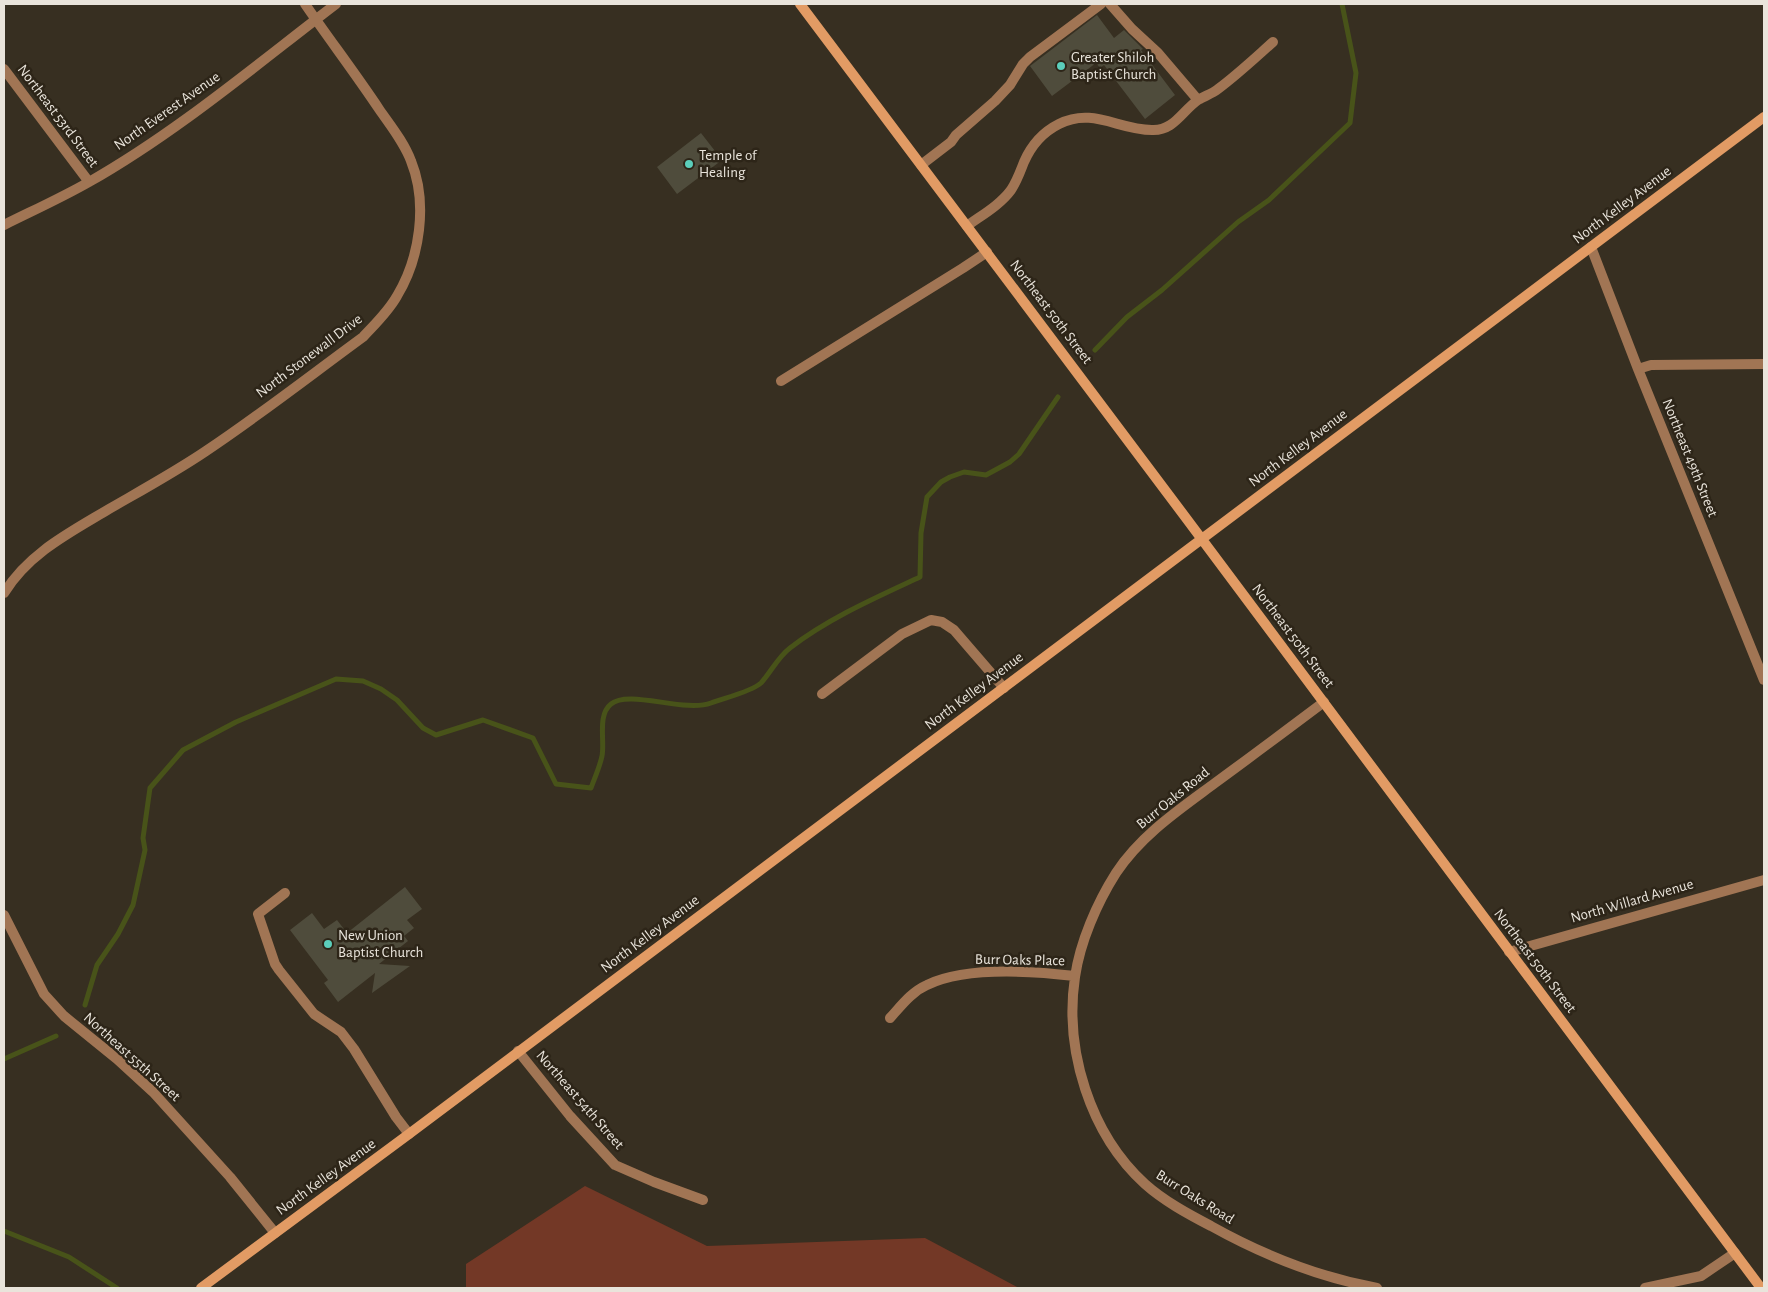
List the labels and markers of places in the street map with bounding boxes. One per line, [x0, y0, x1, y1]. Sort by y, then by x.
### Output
place label: Greater Shiloh Baptist Church [1071, 50, 1156, 82]
marker: Greater Shiloh Baptist Church [1055, 60, 1067, 72]
place label: Temple of Healing [699, 148, 758, 180]
marker: Temple of Healing [683, 158, 695, 170]
place label: New Union Baptist Church [338, 928, 423, 960]
marker: New Union Baptist Church [322, 938, 334, 950]

